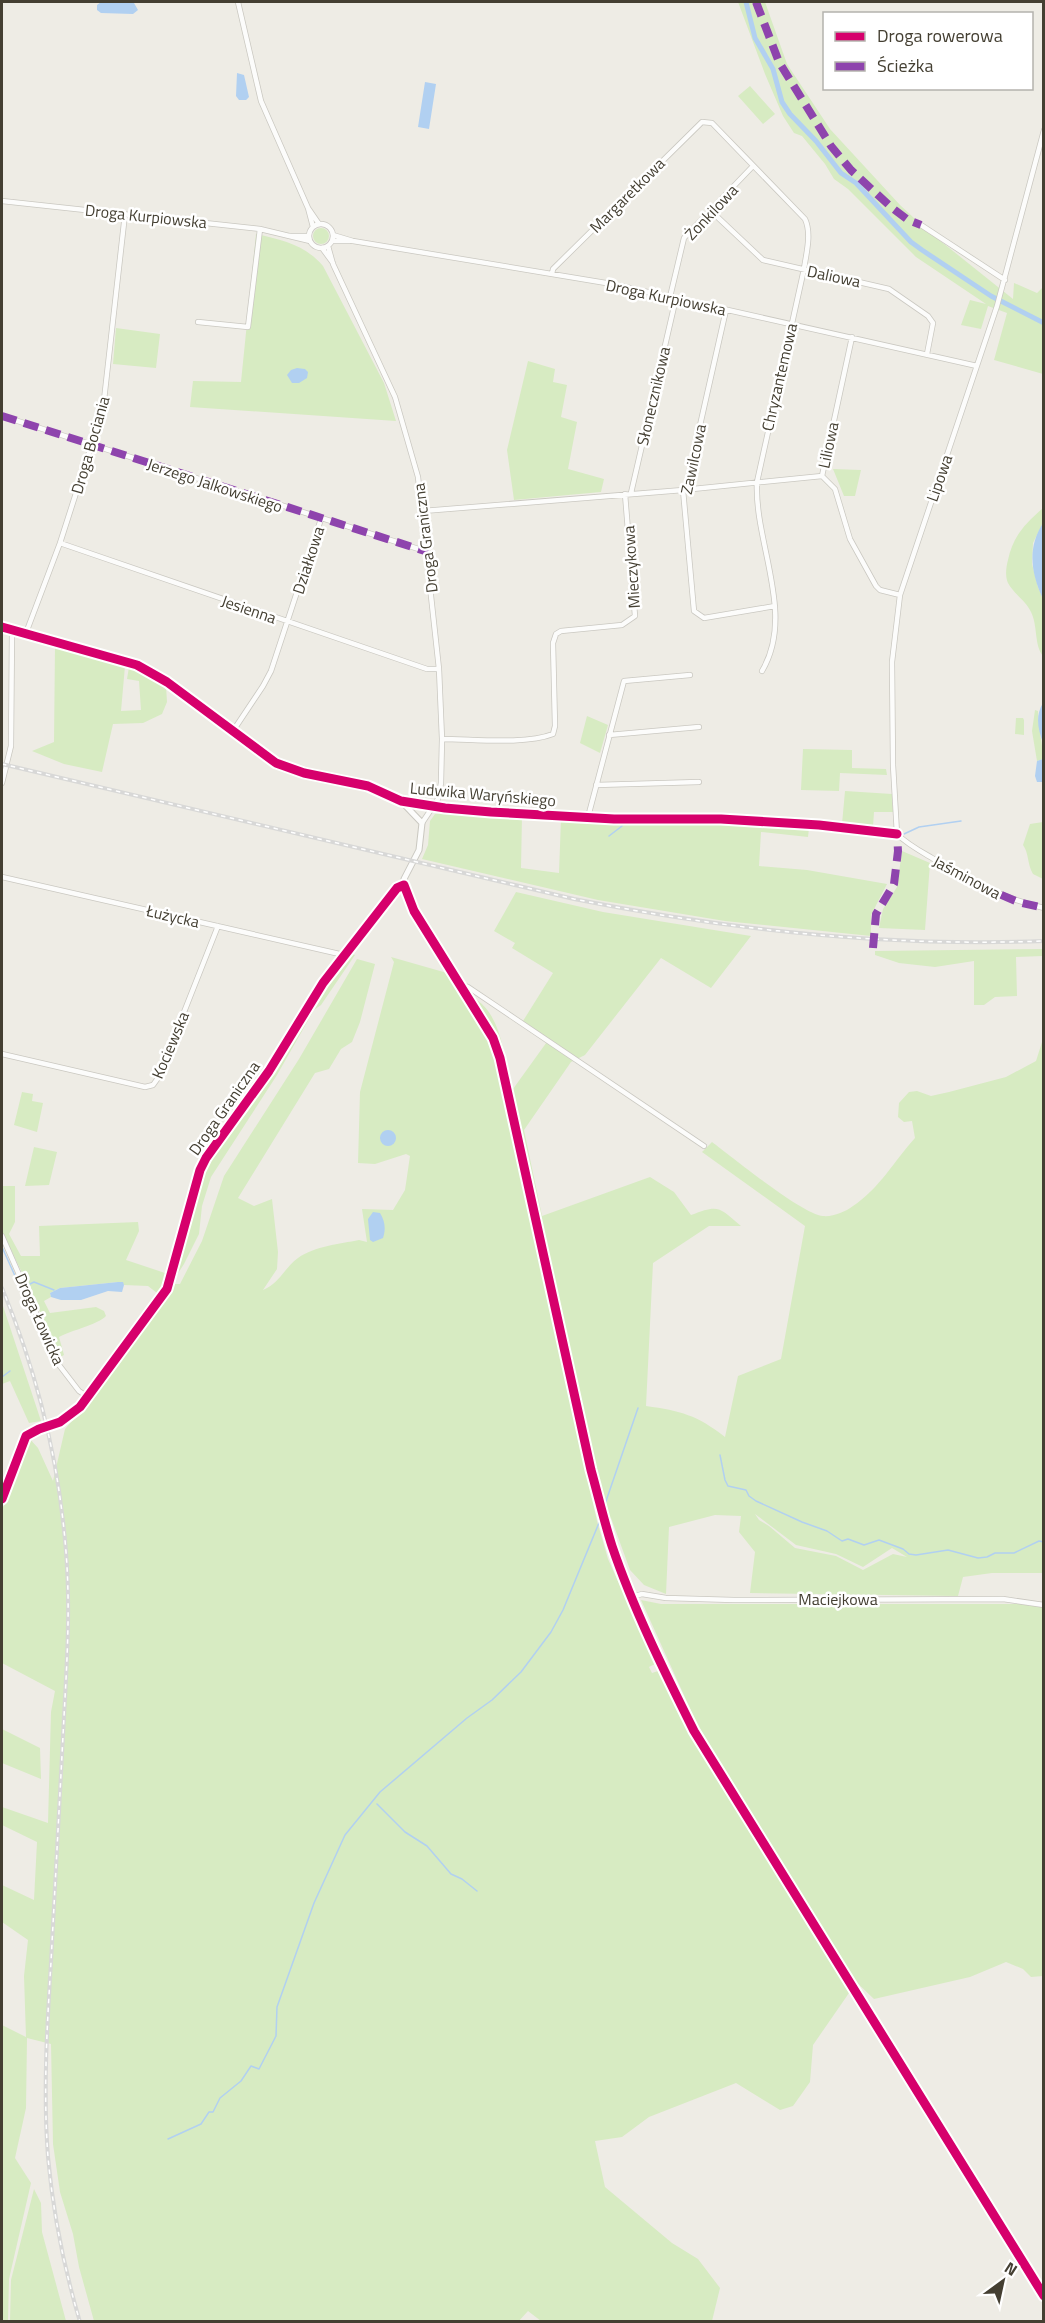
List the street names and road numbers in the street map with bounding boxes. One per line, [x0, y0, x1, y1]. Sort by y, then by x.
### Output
street label: Margaretkowa [584, 152, 670, 238]
street label: Żonkilowa [679, 179, 743, 245]
street label: Droga Kurpiowska [84, 198, 208, 234]
street label: Daliowa [805, 259, 863, 293]
street label: Droga Kurpiowska [604, 273, 728, 321]
street label: Chryzantemowa [755, 321, 803, 433]
street label: Słonecznikowa [630, 344, 676, 448]
street label: Droga Bociania [65, 393, 115, 497]
street label: Liliowa [811, 420, 845, 470]
street label: Zawilcowa [674, 422, 712, 496]
street label: Lipowa [920, 451, 958, 505]
street label: Jerzego Jalkowskiego [144, 452, 286, 518]
street label: Droga Graniczna [406, 482, 444, 594]
street label: Działkowa [286, 523, 330, 597]
street label: Mieczykowa [616, 525, 646, 609]
street label: Jesienna [218, 588, 280, 630]
street label: Ludwika Waryńskiego [409, 776, 557, 812]
street label: Jaśminowa [929, 849, 1005, 905]
street label: Łużycka [143, 898, 202, 934]
street label: Kociewska [145, 1008, 195, 1082]
street label: Droga Graniczna [183, 1056, 265, 1160]
street label: Droga Łowicka [9, 1269, 71, 1369]
street label: Maciejkowa [798, 1587, 878, 1611]

